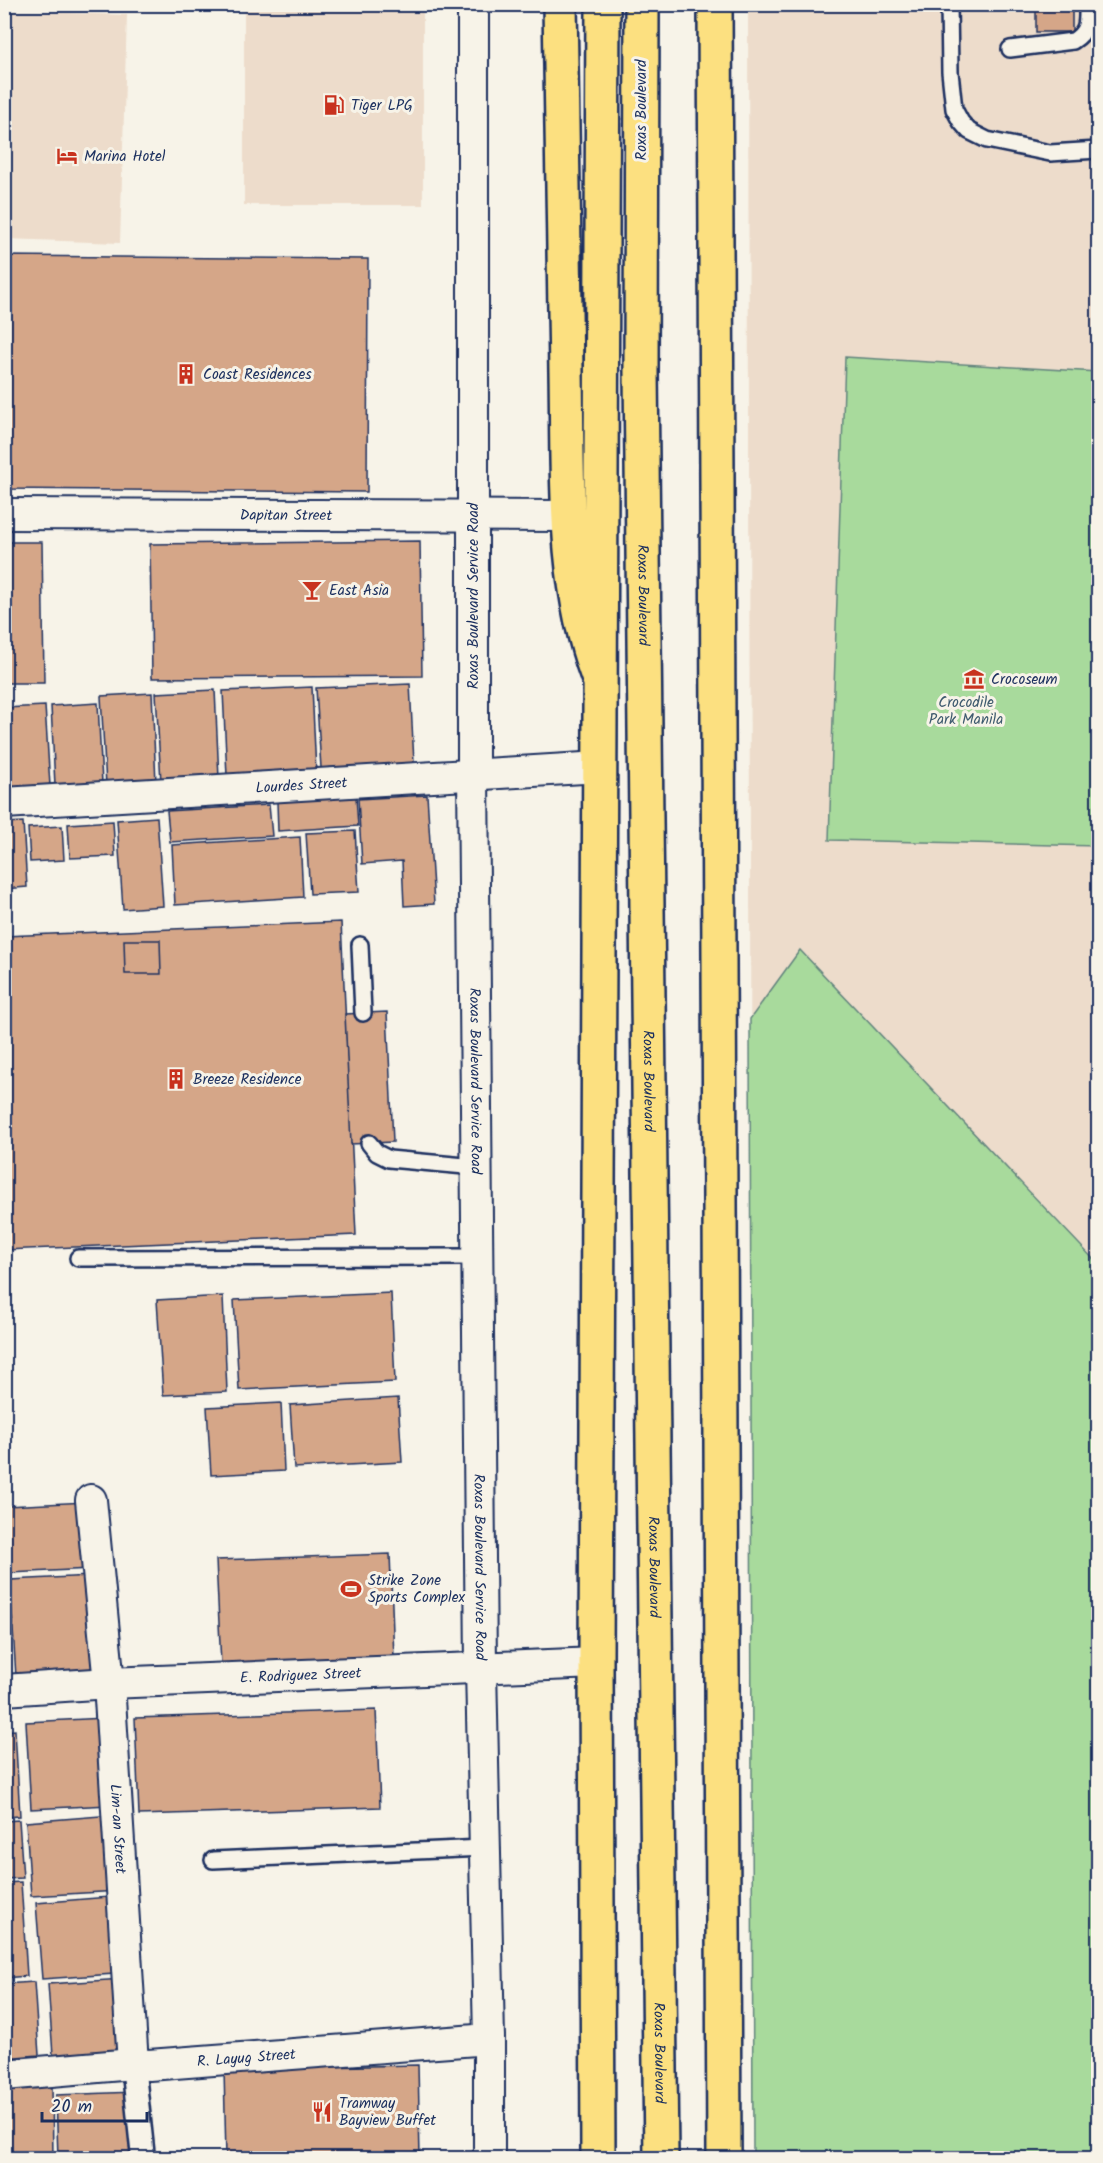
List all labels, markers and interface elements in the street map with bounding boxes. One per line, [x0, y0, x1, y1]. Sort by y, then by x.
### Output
street label: Roxas Boulevard [630, 59, 654, 161]
fuel station icon: Tiger LPG [322, 93, 346, 117]
place label: Tiger LPG [351, 94, 413, 118]
hotel icon: Marina Hotel [55, 144, 79, 168]
place label: Marina Hotel [84, 145, 166, 169]
building icon: Coast Residences [174, 362, 198, 386]
place label: Coast Residences [203, 363, 312, 387]
street label: Roxas Boulevard Service Road [462, 502, 486, 689]
street label: Dapitan Street [240, 504, 332, 528]
street label: Roxas Boulevard [630, 544, 655, 646]
bar icon: East Asia [300, 578, 324, 602]
place label: East Asia [329, 579, 389, 603]
museum icon: Crocoseum [962, 667, 986, 691]
place label: Crocoseum [991, 668, 1058, 692]
park label: Crocodile Park Manila [929, 691, 1003, 732]
street label: Lourdes Street [255, 771, 348, 801]
street label: Roxas Boulevard Service Road [462, 988, 488, 1175]
street label: Roxas Boulevard [635, 1030, 661, 1132]
building icon: Breeze Residence [164, 1067, 188, 1091]
place label: Breeze Residence [193, 1068, 302, 1092]
street label: Roxas Boulevard Service Road [466, 1474, 492, 1661]
street label: Roxas Boulevard [641, 1516, 666, 1618]
place label: Strike Zone Sports Complex [368, 1569, 465, 1610]
sports icon: Strike Zone Sports Complex [339, 1577, 363, 1601]
street label: E. Rodriguez Street [239, 1662, 362, 1691]
street label: Lim-an Street [102, 1783, 132, 1875]
street label: Roxas Boulevard [646, 2002, 671, 2104]
street label: R. Layug Street [196, 2043, 297, 2074]
scale bar [42, 2085, 147, 2123]
place label: Tramway Bayview Buffet [339, 2092, 436, 2133]
text: 20 m [51, 2093, 92, 2122]
restaurant icon: Tramway Bayview Buffet [310, 2100, 334, 2124]

